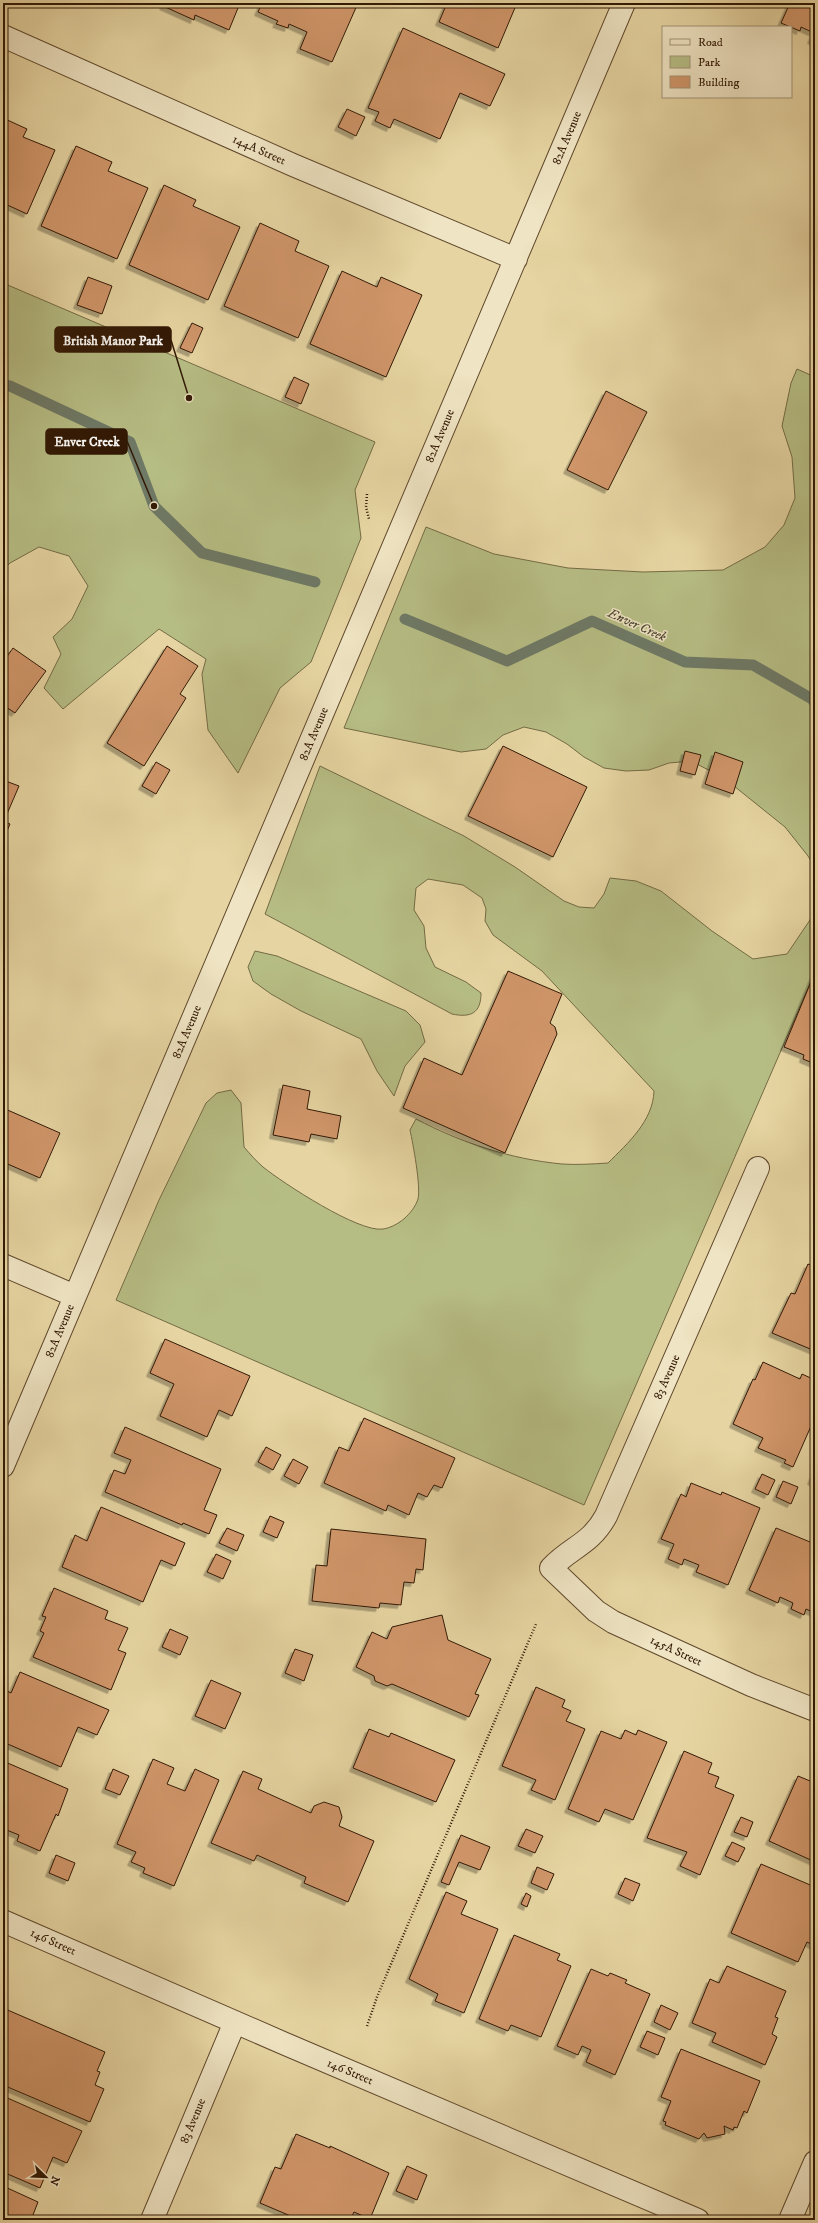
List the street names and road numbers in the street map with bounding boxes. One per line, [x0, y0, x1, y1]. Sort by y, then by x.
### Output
street label: 82A Avenue [549, 109, 585, 167]
street label: 144A Street [230, 132, 288, 168]
street label: 82A Avenue [422, 407, 458, 465]
street label: 82A Avenue [296, 705, 332, 763]
street label: 82A Avenue [169, 1003, 205, 1061]
street label: 82A Avenue [42, 1302, 78, 1360]
street label: 83 Avenue [650, 1352, 684, 1402]
street label: 145A Street [648, 1632, 705, 1670]
street label: 146 Street [28, 1925, 78, 1959]
street label: 146 Street [325, 2056, 375, 2088]
street label: 83 Avenue [177, 2096, 209, 2146]

